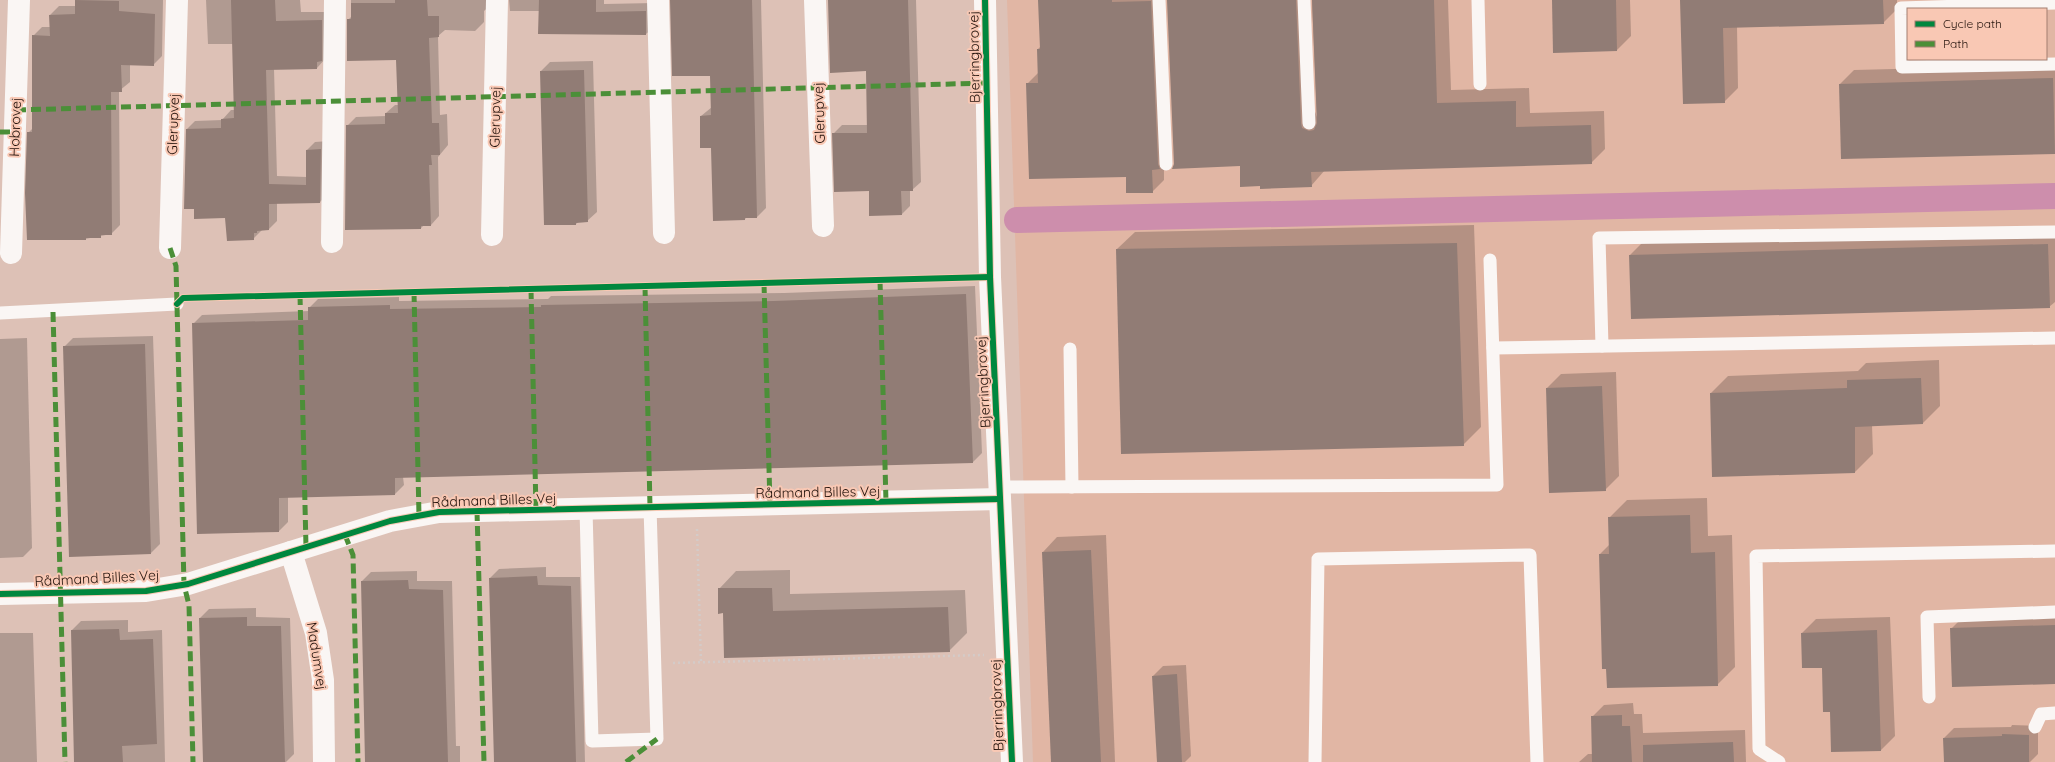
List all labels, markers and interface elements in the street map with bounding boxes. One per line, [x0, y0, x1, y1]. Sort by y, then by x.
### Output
legend [1907, 8, 2047, 60]
street label: Bjerringbrovej [964, 11, 984, 103]
text: Cycle path [1943, 16, 2002, 31]
text: Path [1943, 36, 1968, 51]
street label: Glerupvej [809, 82, 829, 144]
street label: Glerupvej [485, 86, 505, 148]
street label: Glerupvej [163, 93, 183, 155]
street label: Hobrovej [5, 97, 25, 157]
street label: Bjerringbrovej [972, 335, 994, 429]
street label: Rådmand Billes Vej [755, 482, 881, 502]
street label: Rådmand Billes Vej [431, 489, 557, 511]
street label: Rådmand Billes Vej [34, 566, 160, 590]
street label: Madumvej [303, 621, 331, 691]
street label: Bjerringbrovej [986, 659, 1008, 751]

